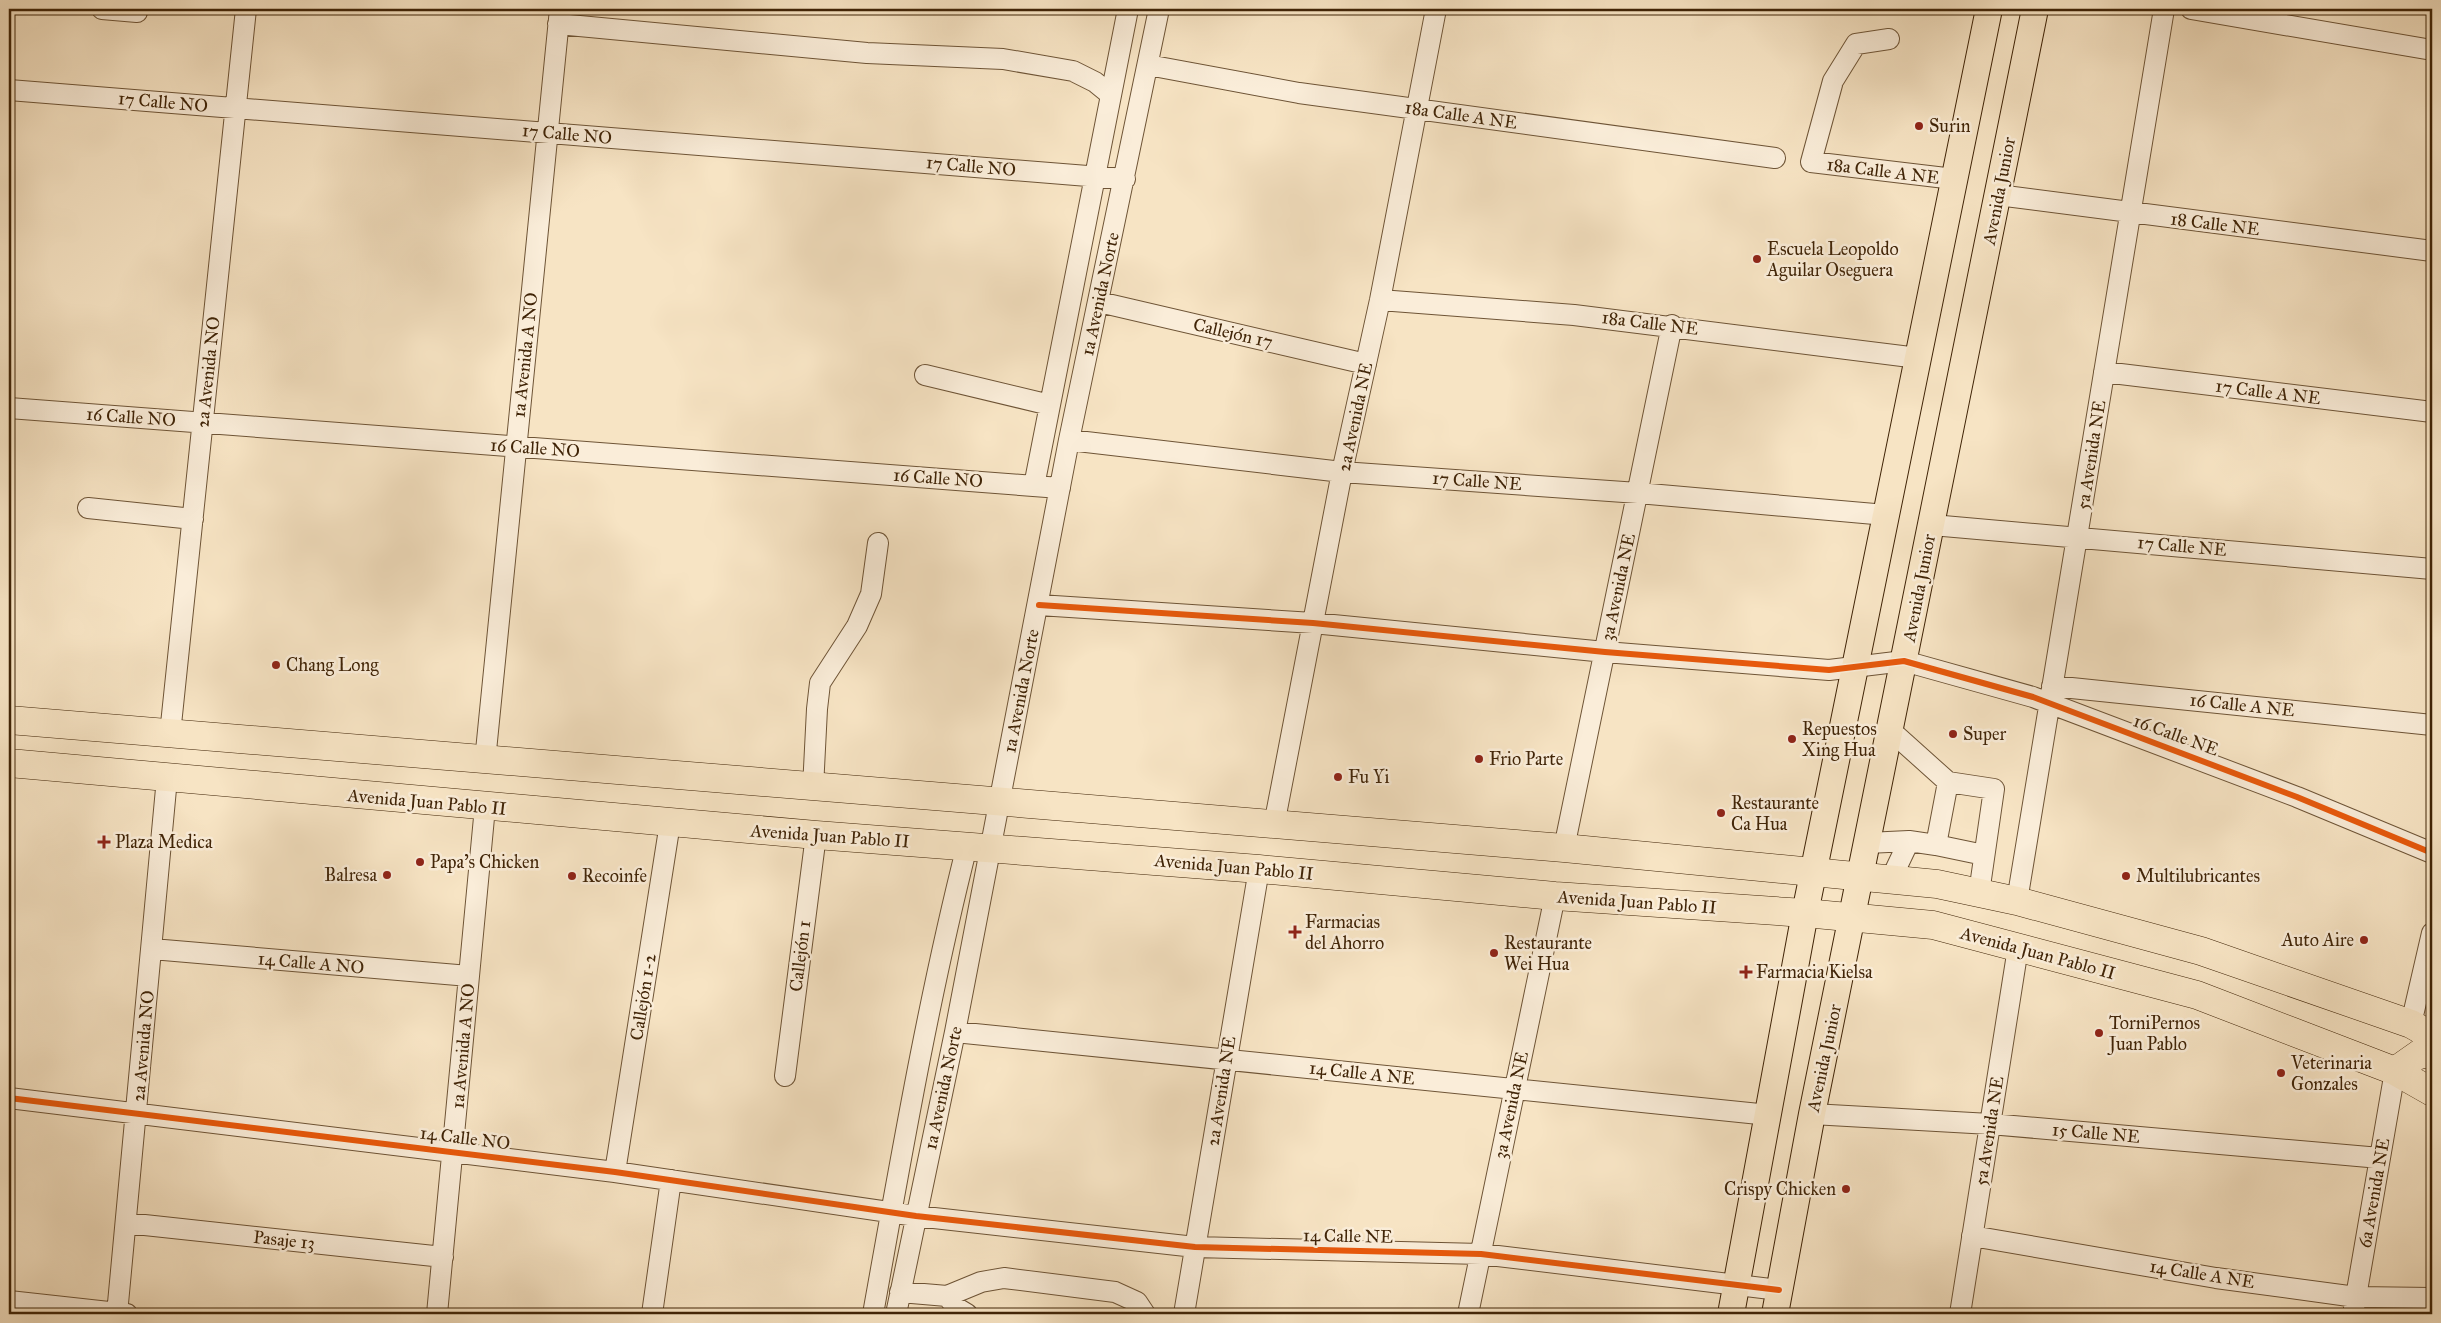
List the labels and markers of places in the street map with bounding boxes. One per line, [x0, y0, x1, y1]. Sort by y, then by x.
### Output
place label: Surin [1929, 115, 1971, 137]
marker: Surin [1913, 120, 1925, 132]
place label: Escuela Leopoldo Aguilar Oseguera [1766, 238, 1899, 282]
marker: Escuela Leopoldo Aguilar Oseguera [1751, 253, 1763, 265]
place label: Chang Long [286, 654, 379, 677]
marker: Chang Long [270, 659, 282, 671]
place label: Repuestos Xing Hua [1802, 718, 1877, 762]
place label: Super [1963, 723, 2006, 745]
marker: Super [1947, 728, 1959, 740]
marker: Repuestos Xing Hua [1786, 733, 1798, 745]
place label: Frio Parte [1489, 748, 1563, 770]
marker: Frio Parte [1473, 753, 1485, 765]
place label: Fu Yi [1348, 766, 1389, 788]
marker: Fu Yi [1332, 771, 1344, 783]
place label: Restaurante Ca Hua [1731, 792, 1819, 835]
marker: Restaurante Ca Hua [1715, 807, 1727, 819]
place label: Plaza Medica [115, 831, 213, 853]
marker: Plaza Medica [97, 835, 111, 849]
place label: Papa's Chicken [430, 851, 539, 873]
marker: Papa's Chicken [414, 856, 426, 868]
place label: Balresa [324, 864, 377, 886]
place label: Recoinfe [582, 865, 647, 887]
place label: Multilubricantes [2136, 865, 2260, 887]
marker: Balresa [381, 869, 393, 881]
marker: Recoinfe [566, 870, 578, 882]
marker: Multilubricantes [2120, 870, 2132, 882]
place label: Farmacias del Ahorro [1305, 911, 1384, 954]
marker: Farmacias del Ahorro [1289, 926, 1301, 938]
place label: Auto Aire [2281, 929, 2354, 951]
place label: Restaurante Wei Hua [1504, 932, 1592, 975]
marker: Auto Aire [2358, 934, 2370, 946]
marker: Restaurante Wei Hua [1488, 947, 1500, 959]
place label: Farmacia Kielsa [1756, 961, 1873, 983]
marker: Farmacia Kielsa [1740, 966, 1752, 978]
place label: TorniPernos Juan Pablo [2107, 1012, 2200, 1056]
marker: TorniPernos Juan Pablo [2093, 1027, 2105, 1039]
place label: Veterinaria Gonzales [2290, 1052, 2372, 1095]
marker: Veterinaria Gonzales [2275, 1067, 2287, 1079]
place label: Crispy Chicken [1724, 1178, 1836, 1200]
marker: Crispy Chicken [1840, 1183, 1852, 1195]

